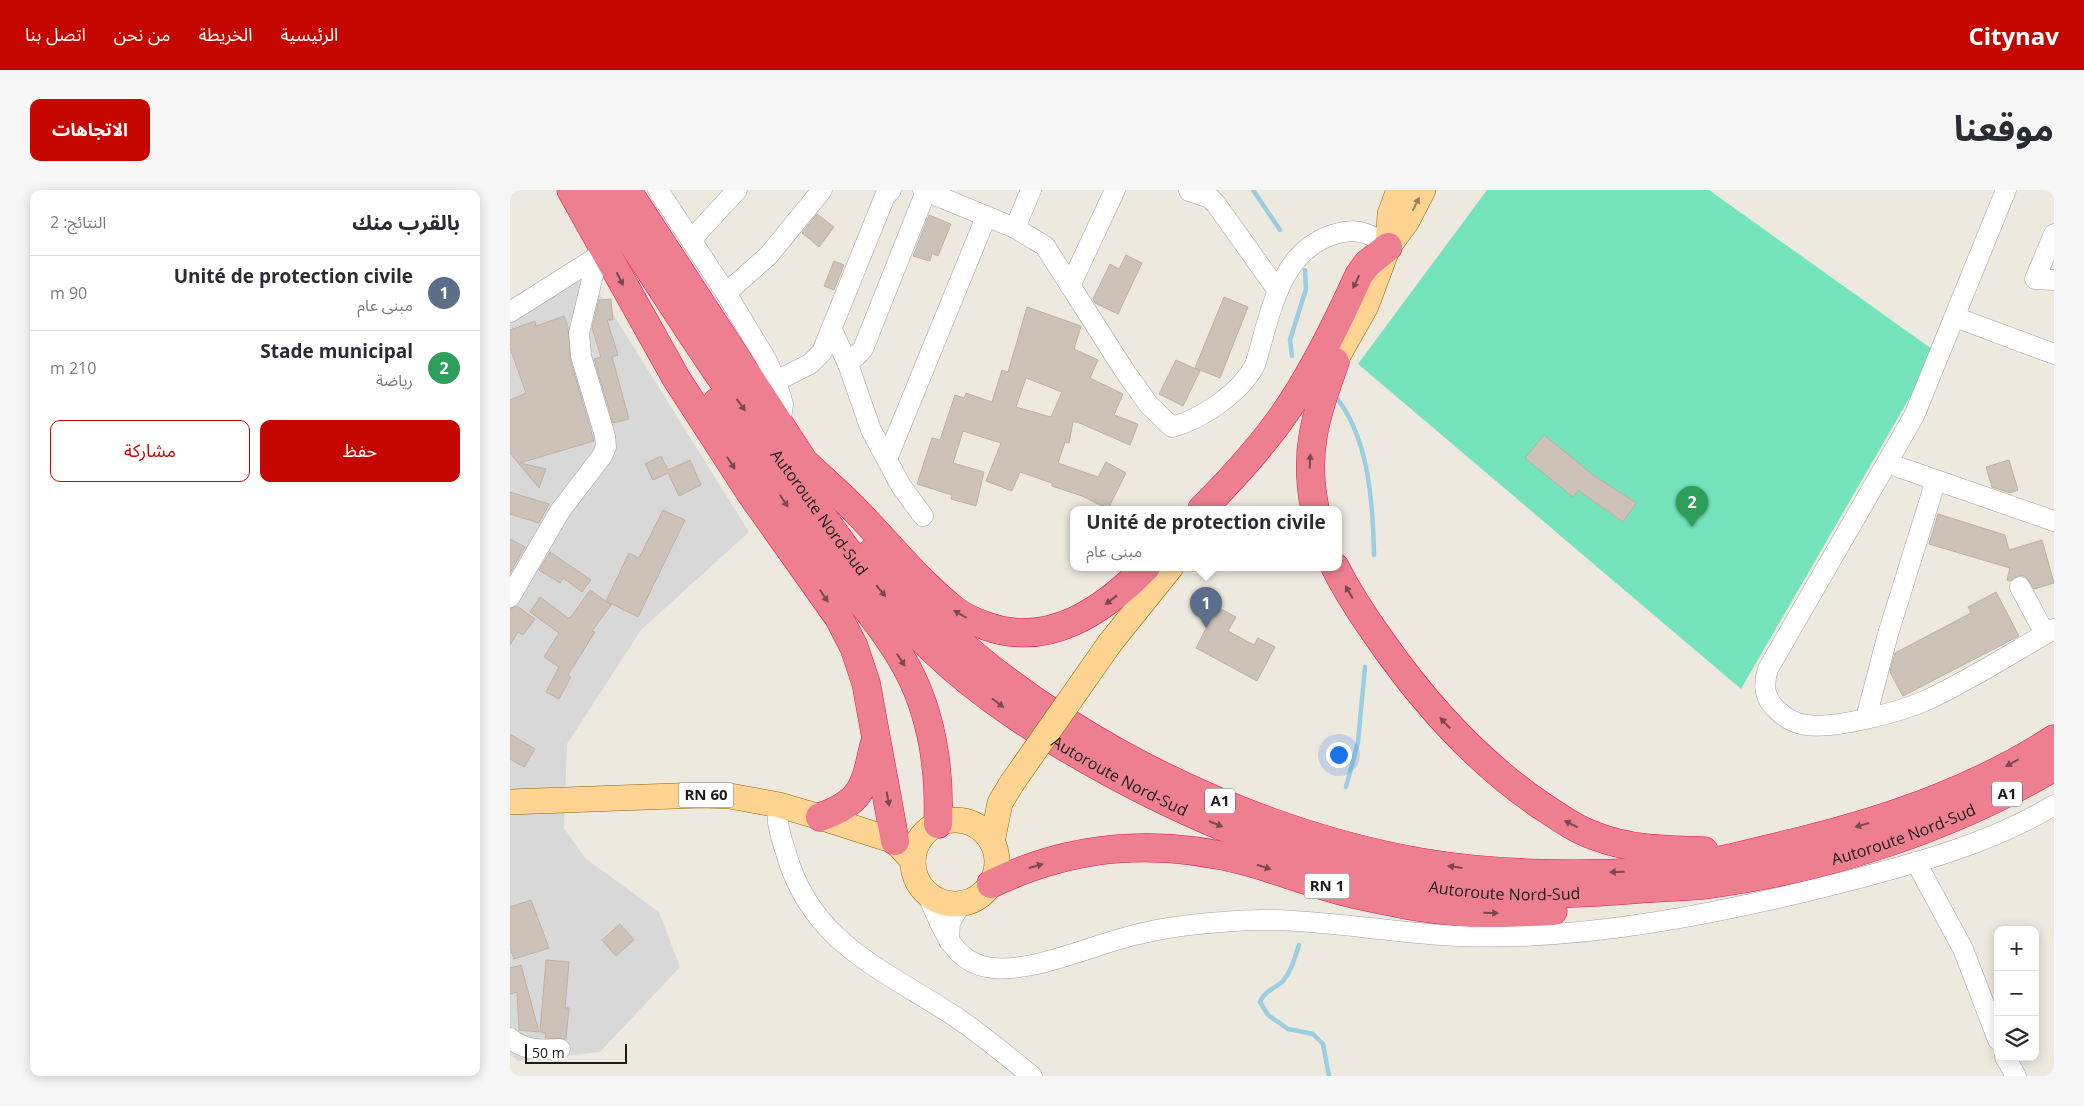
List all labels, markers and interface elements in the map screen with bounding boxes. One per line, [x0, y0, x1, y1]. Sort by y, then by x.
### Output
text: Citynav [1968, 19, 2059, 52]
text: اتصل بنا [25, 22, 86, 46]
text: من نحن [114, 22, 171, 46]
text: الخريطة [199, 22, 252, 46]
text: الرئيسية [280, 22, 338, 46]
button: الاتجاهات [30, 99, 150, 161]
text: موقعنا [1954, 104, 2054, 151]
one-way arrow [1412, 197, 1420, 211]
text: بالقرب منك [352, 208, 460, 236]
text: النتائج: 2 [50, 211, 106, 233]
text: Unité de protection civile [174, 263, 413, 289]
one-way arrow [616, 272, 624, 286]
one-way arrow [1352, 275, 1360, 289]
text: 90 m [50, 282, 87, 304]
text: 1 [439, 282, 449, 304]
text: مبنى عام [357, 294, 413, 316]
text: Stade municipal [260, 338, 413, 364]
text: 210 m [50, 357, 96, 379]
text: 2 [439, 357, 449, 379]
text: رياضة [376, 369, 413, 391]
one-way arrow [736, 398, 746, 412]
button: مشاركة [50, 420, 250, 482]
button: حفظ [260, 420, 460, 482]
street label: Autoroute Nord-Sud [766, 444, 873, 580]
one-way arrow [1307, 453, 1315, 469]
one-way arrow [726, 456, 735, 470]
pin: 2 [1676, 486, 1708, 527]
one-way arrow [779, 494, 789, 508]
popup [1070, 506, 1342, 571]
text: Unité de protection civile [1086, 509, 1326, 535]
text: مبنى عام [1086, 540, 1142, 562]
one-way arrow [875, 584, 886, 597]
one-way arrow [1345, 585, 1353, 600]
pin: 1 [1190, 587, 1222, 628]
one-way arrow [819, 589, 829, 603]
one-way arrow [1104, 594, 1117, 605]
one-way arrow [954, 609, 967, 618]
one-way arrow [897, 653, 906, 666]
one-way arrow [991, 698, 1005, 708]
one-way arrow [1439, 717, 1451, 729]
street label: Autoroute Nord-Sud [1047, 730, 1191, 821]
your location [1326, 742, 1352, 768]
one-way arrow [2005, 759, 2019, 768]
road number: RN 60 [678, 782, 734, 808]
road number: A1 [1992, 782, 2022, 806]
road number: A1 [1205, 788, 1235, 814]
one-way arrow [884, 791, 892, 806]
street label: Autoroute Nord-Sud [1829, 798, 1979, 870]
one-way arrow [1209, 820, 1224, 828]
one-way arrow [1564, 820, 1578, 828]
one-way arrow [1854, 821, 1869, 829]
one-way arrow [1029, 861, 1044, 869]
one-way arrow [1257, 863, 1272, 871]
one-way arrow [1447, 863, 1463, 871]
one-way arrow [1609, 869, 1625, 877]
road number: RN 1 [1304, 874, 1350, 898]
street label: Autoroute Nord-Sud [1427, 875, 1581, 905]
one-way arrow [1484, 909, 1500, 917]
map controls [1994, 926, 2039, 1061]
button: + [1994, 926, 2039, 971]
button: − [1994, 971, 2039, 1016]
button: layers [1994, 1016, 2039, 1061]
scale bar [525, 1041, 628, 1064]
text: 50 m [532, 1043, 565, 1062]

